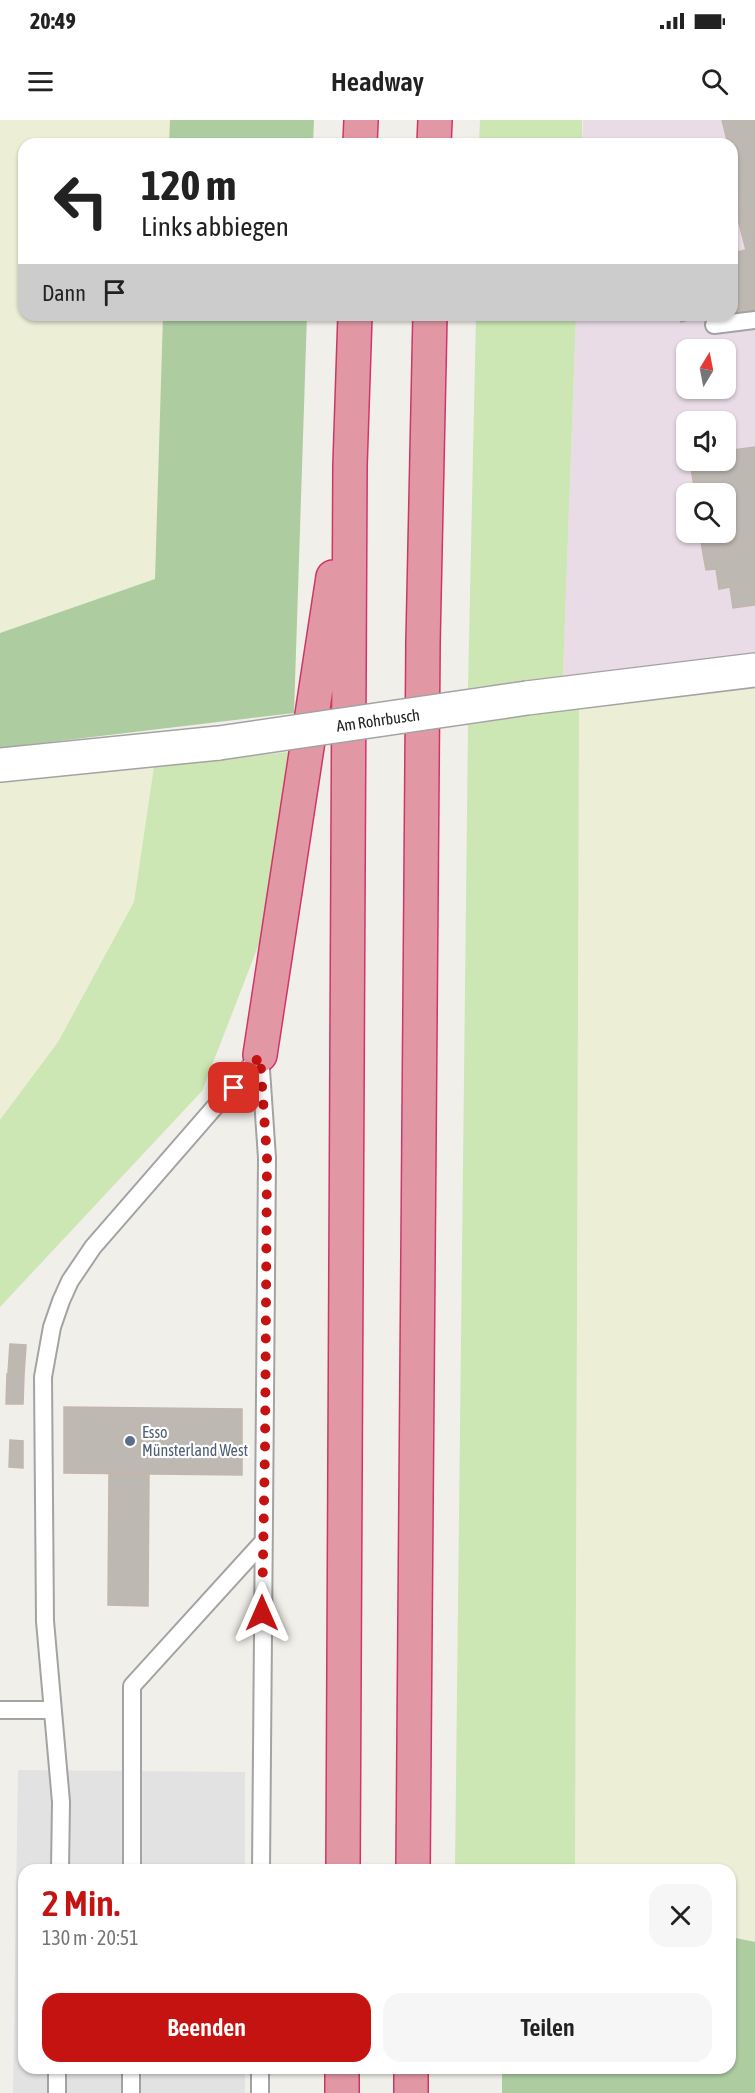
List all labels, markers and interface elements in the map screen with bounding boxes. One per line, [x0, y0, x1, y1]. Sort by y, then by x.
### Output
text: 20:49 [30, 8, 76, 34]
icon: menu [24, 65, 57, 98]
icon: search [698, 65, 731, 98]
text: Headway [331, 66, 424, 97]
text: 120 m [141, 161, 236, 209]
icon: left [42, 162, 120, 240]
text: Links abbiegen [141, 211, 289, 242]
icon: arrive [98, 276, 131, 309]
text: Dann [42, 280, 86, 306]
north arrow [676, 339, 736, 399]
map controls [676, 339, 736, 543]
button: sound [676, 411, 736, 471]
button: search [676, 483, 736, 543]
street label: Am Rohrbusch [335, 705, 421, 735]
pin [208, 1062, 259, 1113]
icon: arrive [217, 1071, 250, 1104]
place label: Esso Münsterland West [142, 1423, 249, 1459]
marker: Esso Münsterland West [123, 1434, 137, 1448]
position arrow [230, 1581, 294, 1645]
text: 2 Min. [42, 1882, 120, 1924]
button: close [649, 1884, 712, 1947]
text: 130 m · 20:51 [42, 1926, 139, 1949]
button: Beenden [42, 1993, 371, 2062]
button: Teilen [383, 1993, 712, 2062]

